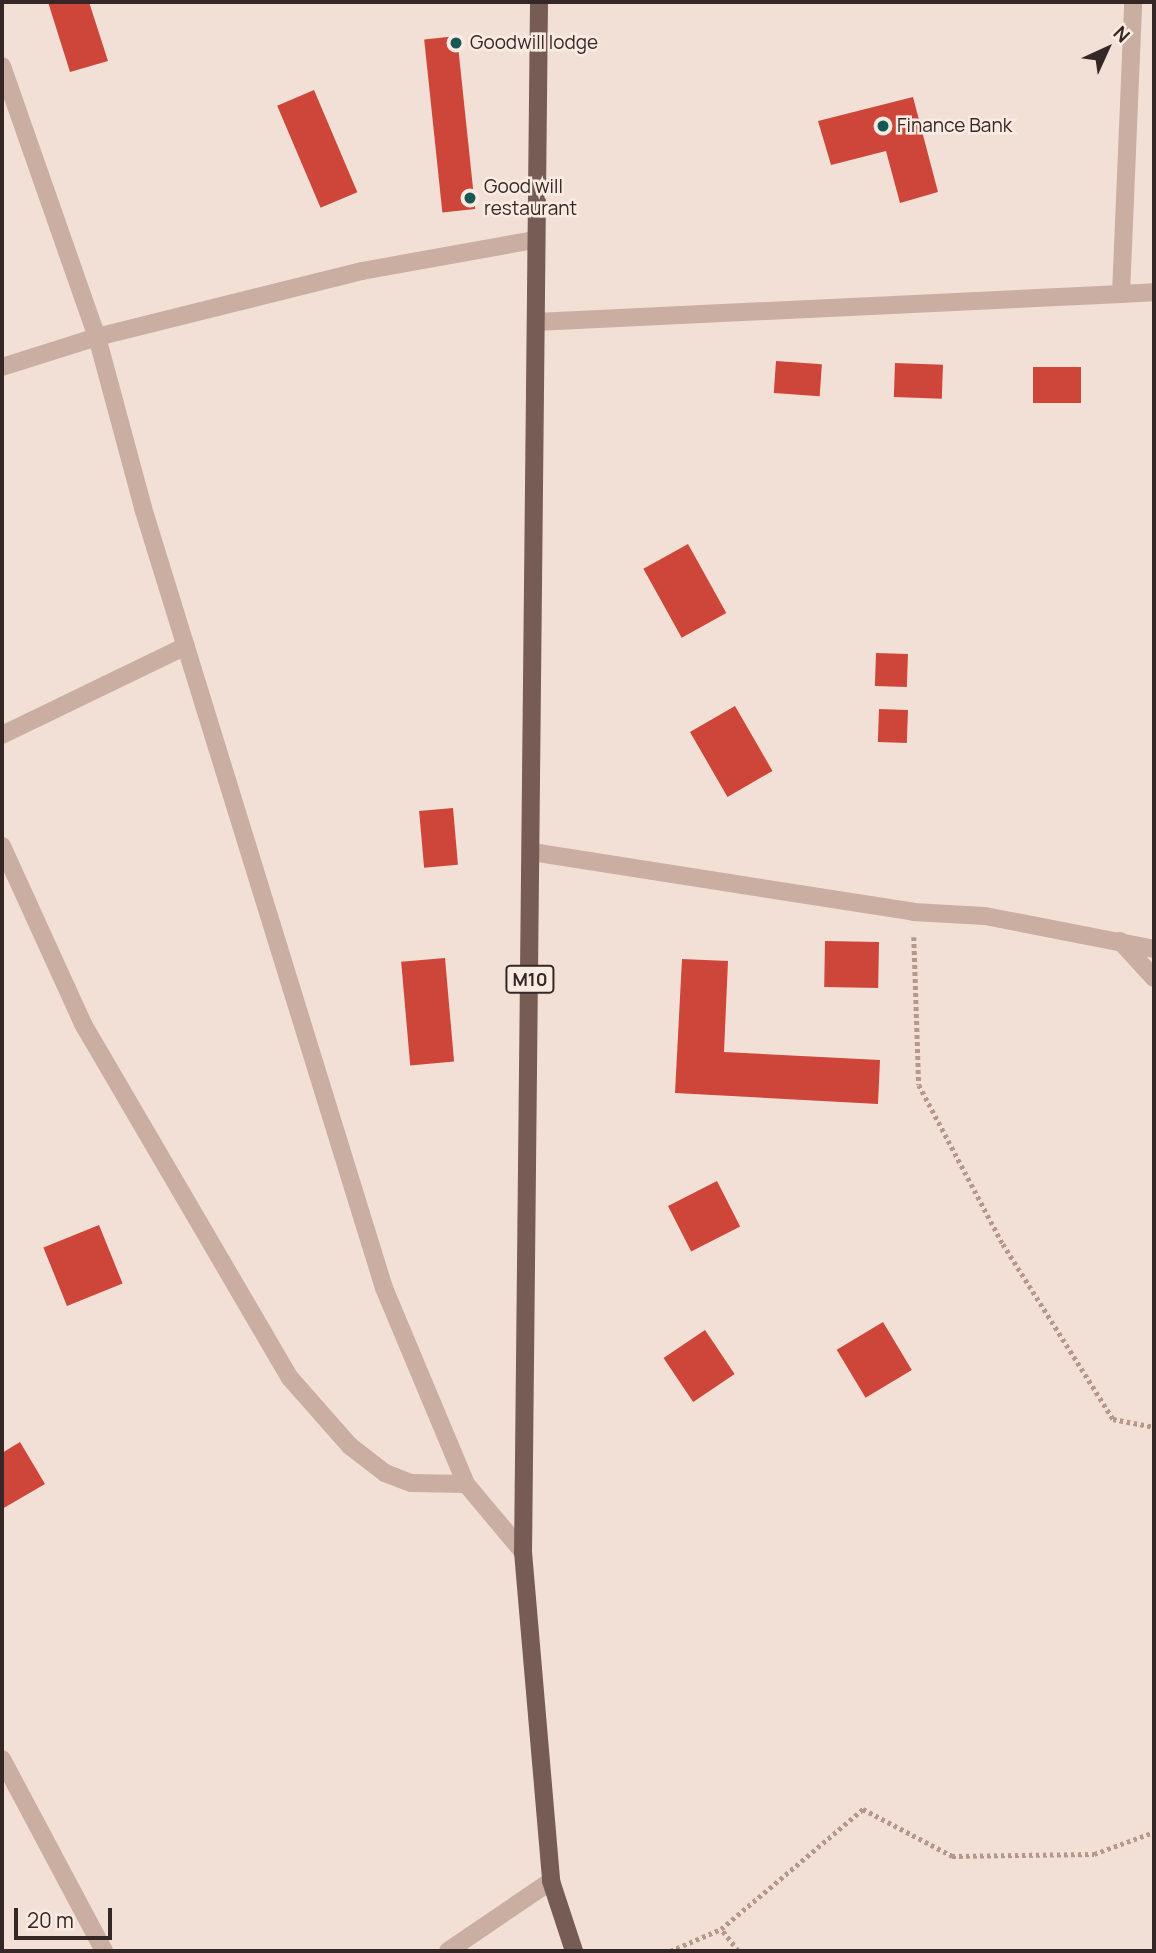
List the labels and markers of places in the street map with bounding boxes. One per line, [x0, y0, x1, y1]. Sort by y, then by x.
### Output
place label: Goodwill lodge [470, 32, 598, 54]
marker: Goodwill lodge [448, 35, 464, 51]
place label: Finance Bank [897, 115, 1012, 137]
marker: Finance Bank [875, 118, 891, 134]
place label: Good will restaurant [484, 176, 577, 220]
marker: Good will restaurant [462, 190, 478, 206]

